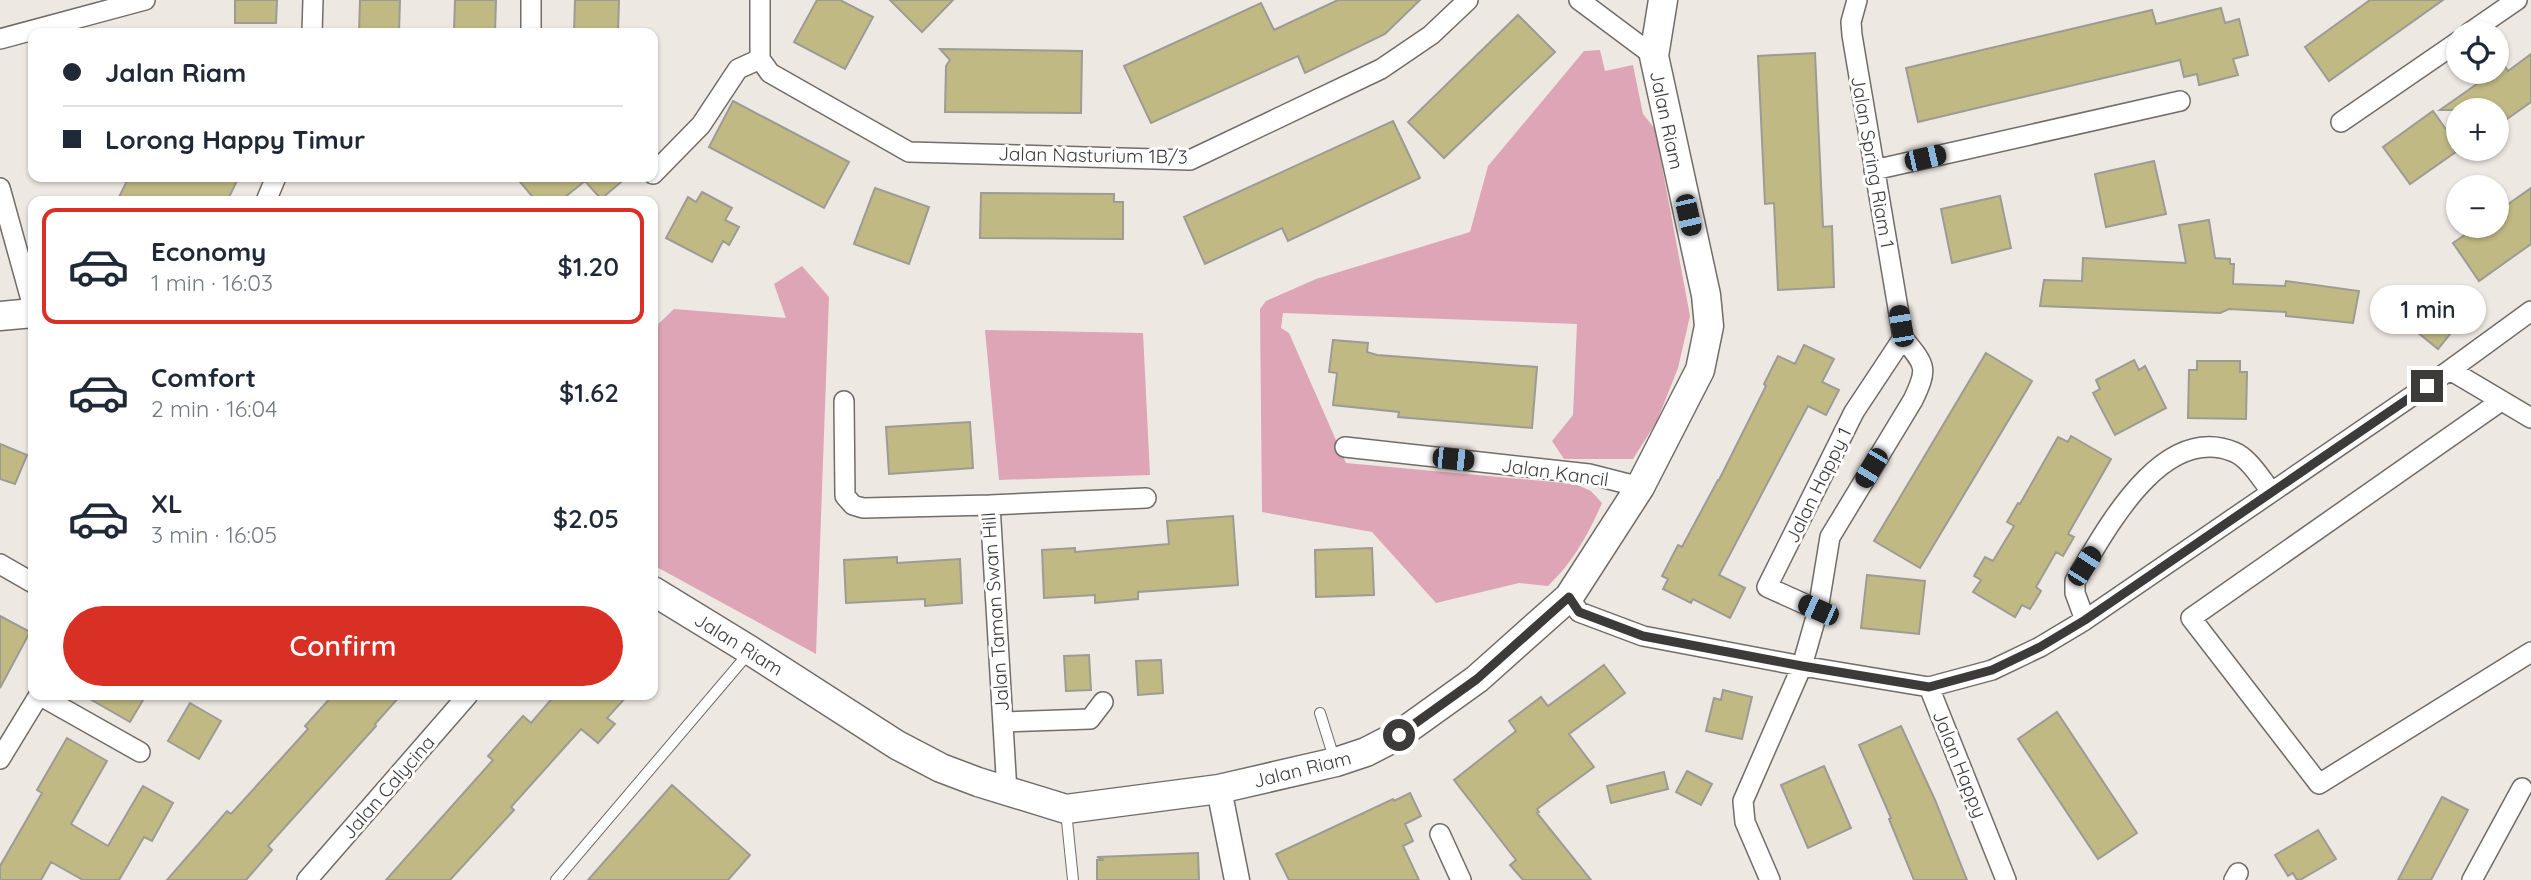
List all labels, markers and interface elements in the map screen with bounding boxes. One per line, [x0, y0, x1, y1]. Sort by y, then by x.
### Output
map controls [2446, 21, 2509, 238]
button: locate [2446, 21, 2509, 84]
text: Jalan Riam [105, 56, 246, 89]
street label: Jalan Riam [1645, 69, 1689, 171]
street label: Jalan Spring Riam 1 [1846, 74, 1900, 250]
button: + [2446, 98, 2509, 161]
text: Lorong Happy Timur [105, 123, 365, 156]
street label: Jalan Nasturium 1B/3 [998, 141, 1188, 169]
car [1903, 143, 1948, 173]
button: − [2446, 175, 2509, 238]
car [1674, 192, 1703, 238]
icon: car [67, 235, 130, 298]
text: Economy [151, 235, 266, 268]
text: $1.20 [557, 250, 619, 283]
text: 1 min · 16:03 [151, 268, 273, 297]
callout: 1 min [2369, 284, 2485, 334]
text: 1 min [2400, 295, 2456, 324]
car [1888, 303, 1915, 349]
icon: car [67, 361, 130, 424]
text: Comfort [151, 361, 256, 394]
route end [2411, 370, 2443, 402]
text: $1.62 [559, 376, 619, 409]
text: 2 min · 16:04 [151, 394, 277, 423]
street label: Jalan Happy 1 [1780, 423, 1856, 547]
car [1852, 445, 1891, 491]
car [1432, 446, 1475, 472]
street label: Jalan Kancil [1500, 453, 1610, 491]
icon: car [67, 487, 130, 550]
text: XL [151, 487, 183, 520]
text: $2.05 [553, 502, 619, 535]
street label: Jalan Taman Swan Hill [976, 512, 1014, 712]
text: 3 min · 16:05 [151, 520, 277, 549]
car [2064, 543, 2105, 589]
car [1795, 592, 1842, 628]
button: Confirm [63, 606, 623, 686]
street label: Jalan Riam [690, 607, 788, 681]
street label: Jalan Happy [1928, 707, 1992, 821]
route start [1383, 719, 1415, 751]
street label: Jalan Calycina [336, 730, 440, 844]
street label: Jalan Riam [1251, 745, 1353, 793]

